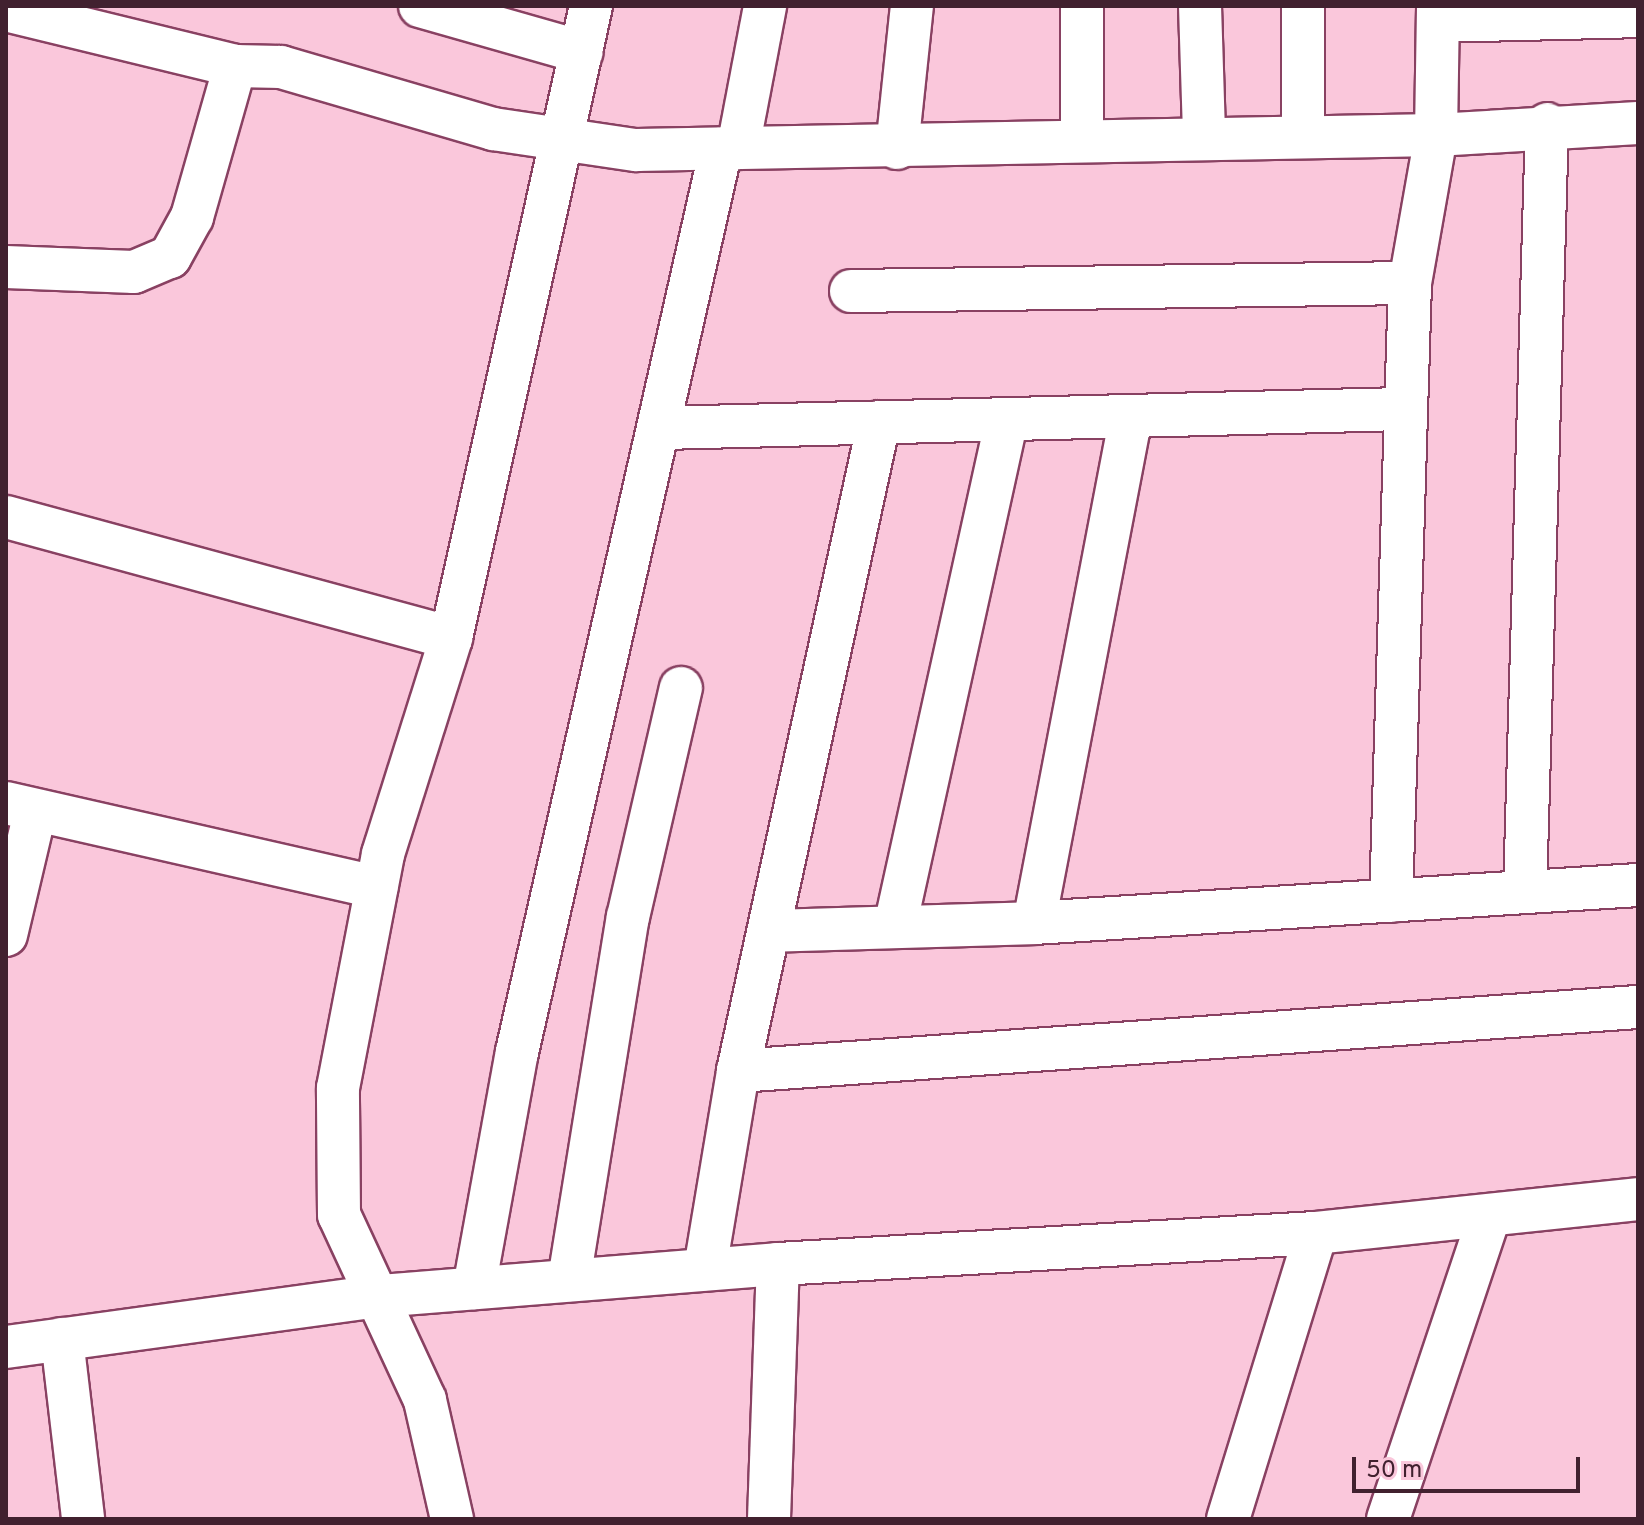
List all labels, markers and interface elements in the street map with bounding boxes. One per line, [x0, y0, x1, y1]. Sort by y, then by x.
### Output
scale bar [1356, 1441, 1584, 1491]
text: 50 m [1366, 1456, 1422, 1486]

